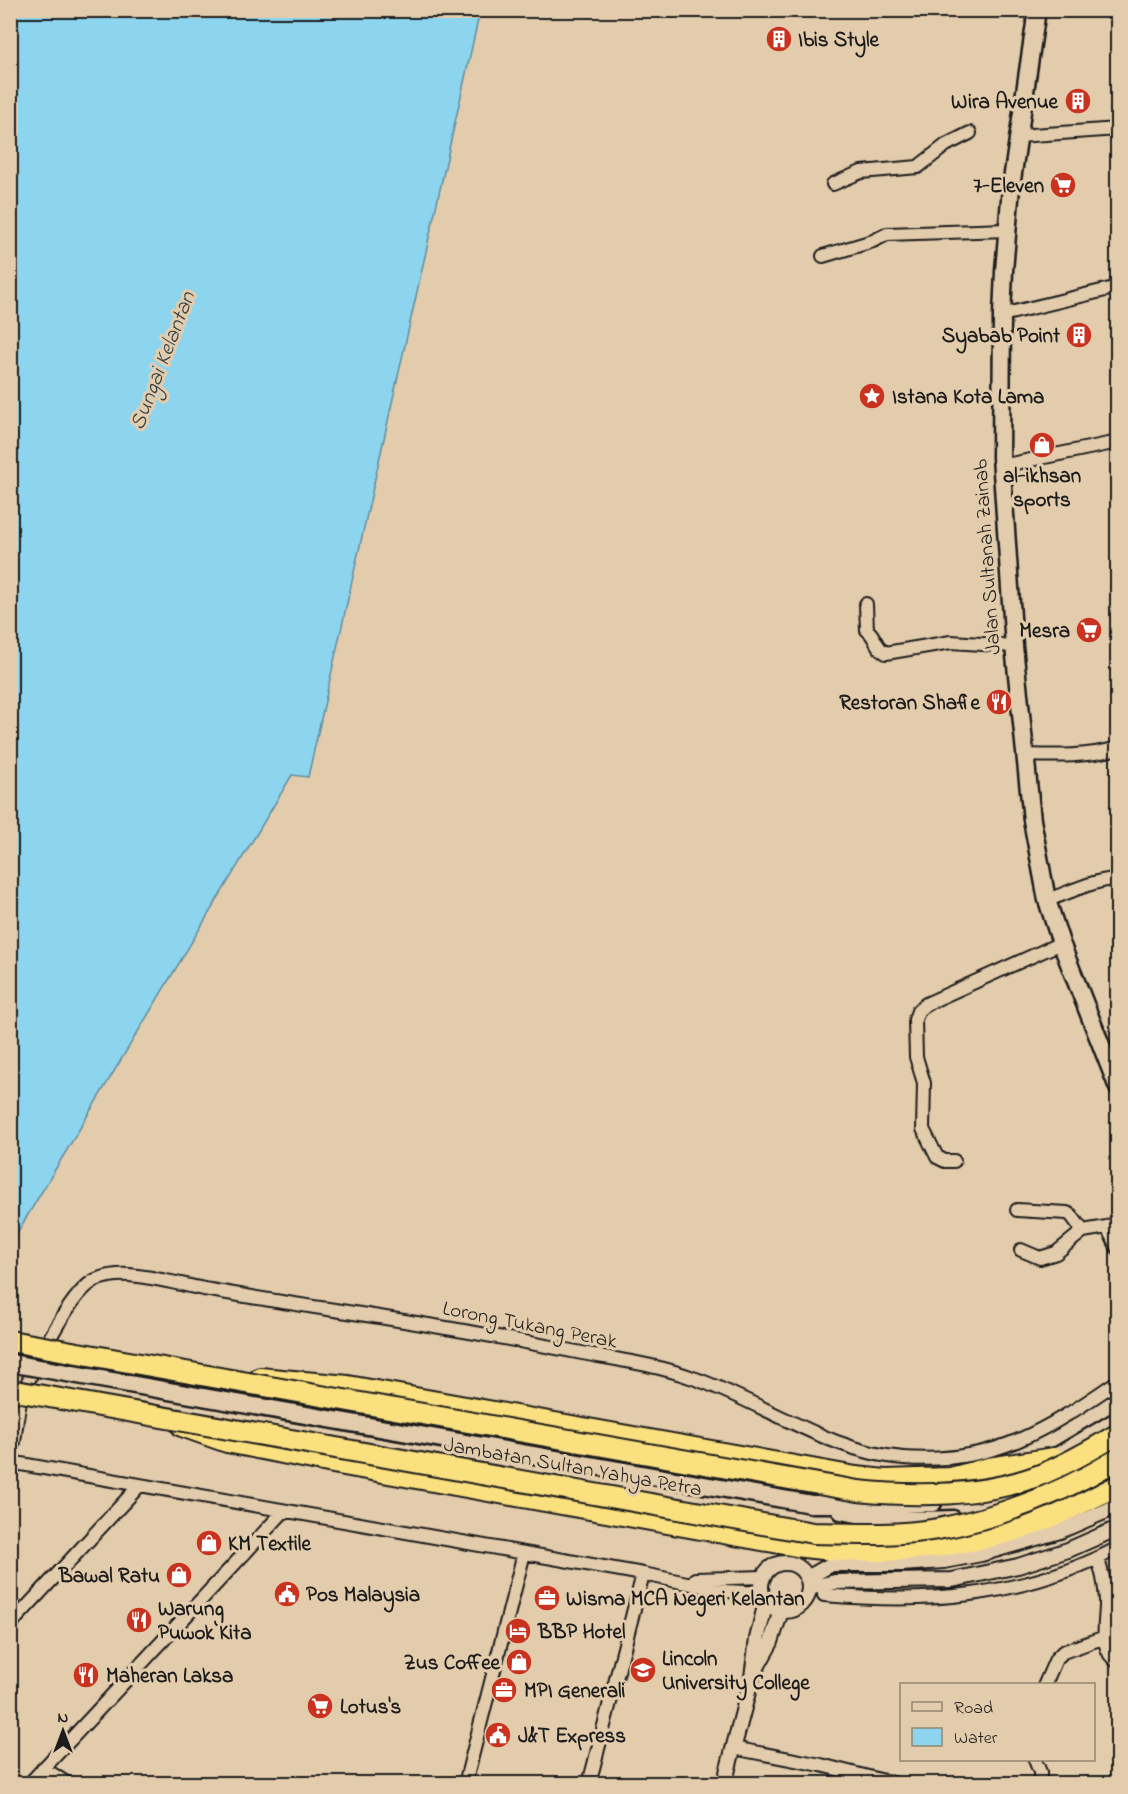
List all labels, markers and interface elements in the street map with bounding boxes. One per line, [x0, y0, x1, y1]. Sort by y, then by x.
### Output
building icon: Ibis Style [764, 24, 794, 54]
place label: Ibis Style [798, 26, 879, 58]
building icon: Wira Avenue [1063, 86, 1093, 116]
place label: Wira Avenue [951, 88, 1059, 118]
supermarket icon: 7-Eleven [1048, 170, 1078, 200]
place label: 7-Eleven [973, 172, 1044, 202]
water label: Sungai Kelantan [123, 286, 205, 435]
building icon: Syabab Point [1064, 320, 1094, 350]
place label: Syabab Point [942, 322, 1061, 354]
place icon: Istana Kota Lama [857, 381, 887, 411]
place label: Istana Kota Lama [892, 383, 1044, 413]
shop icon: al-ikhsan sports [1027, 430, 1057, 460]
street label: Jalan Sultanah Zainab [966, 458, 1010, 656]
place label: al-ikhsan sports [1003, 462, 1081, 516]
supermarket icon: Mesra [1074, 615, 1104, 645]
place label: Mesra [1019, 617, 1070, 647]
restaurant icon: Restoran Shafie [984, 687, 1014, 717]
place label: Restoran Shafie [839, 689, 981, 719]
street label: Lorong Tukang Perak [440, 1294, 620, 1360]
street label: Jambatan Sultan Yahya Petra [441, 1430, 704, 1507]
shop icon: KM Textile [194, 1528, 224, 1558]
place label: KM Textile [228, 1530, 311, 1560]
shop icon: Bawal Ratu [164, 1560, 194, 1590]
place label: Bawal Ratu [58, 1562, 160, 1592]
public building icon: Pos Malaysia [272, 1579, 302, 1609]
place label: Pos Malaysia [306, 1581, 420, 1613]
office icon: Wisma MCA Negeri Kelantan [532, 1583, 562, 1613]
place label: Wisma MCA Negeri Kelantan [566, 1585, 805, 1617]
place label: Warung Puwok Kita [158, 1595, 252, 1649]
restaurant icon: Warung Puwok Kita [124, 1605, 154, 1635]
hotel icon: BBP Hotel [503, 1616, 533, 1646]
place label: BBP Hotel [537, 1618, 626, 1648]
place label: Lincoln University College [662, 1645, 810, 1701]
shop icon: Zus Coffee [504, 1647, 534, 1677]
place label: Zus Coffee [404, 1649, 501, 1679]
school or university icon: Lincoln University College [628, 1655, 658, 1685]
restaurant icon: Maheran Laksa [71, 1660, 101, 1690]
place label: Maheran Laksa [106, 1662, 233, 1692]
office icon: MPI Generali [489, 1675, 519, 1705]
place label: MPI Generali [524, 1677, 626, 1707]
legend [900, 1683, 1095, 1761]
supermarket icon: Lotus's [305, 1691, 335, 1721]
place label: Lotus's [340, 1693, 402, 1723]
text: Road [954, 1696, 993, 1722]
north arrow [33, 1701, 93, 1761]
text: N [58, 1706, 69, 1730]
public building icon: J&T Express [483, 1720, 513, 1750]
place label: J&T Express [518, 1722, 626, 1752]
text: Water [954, 1726, 998, 1752]

